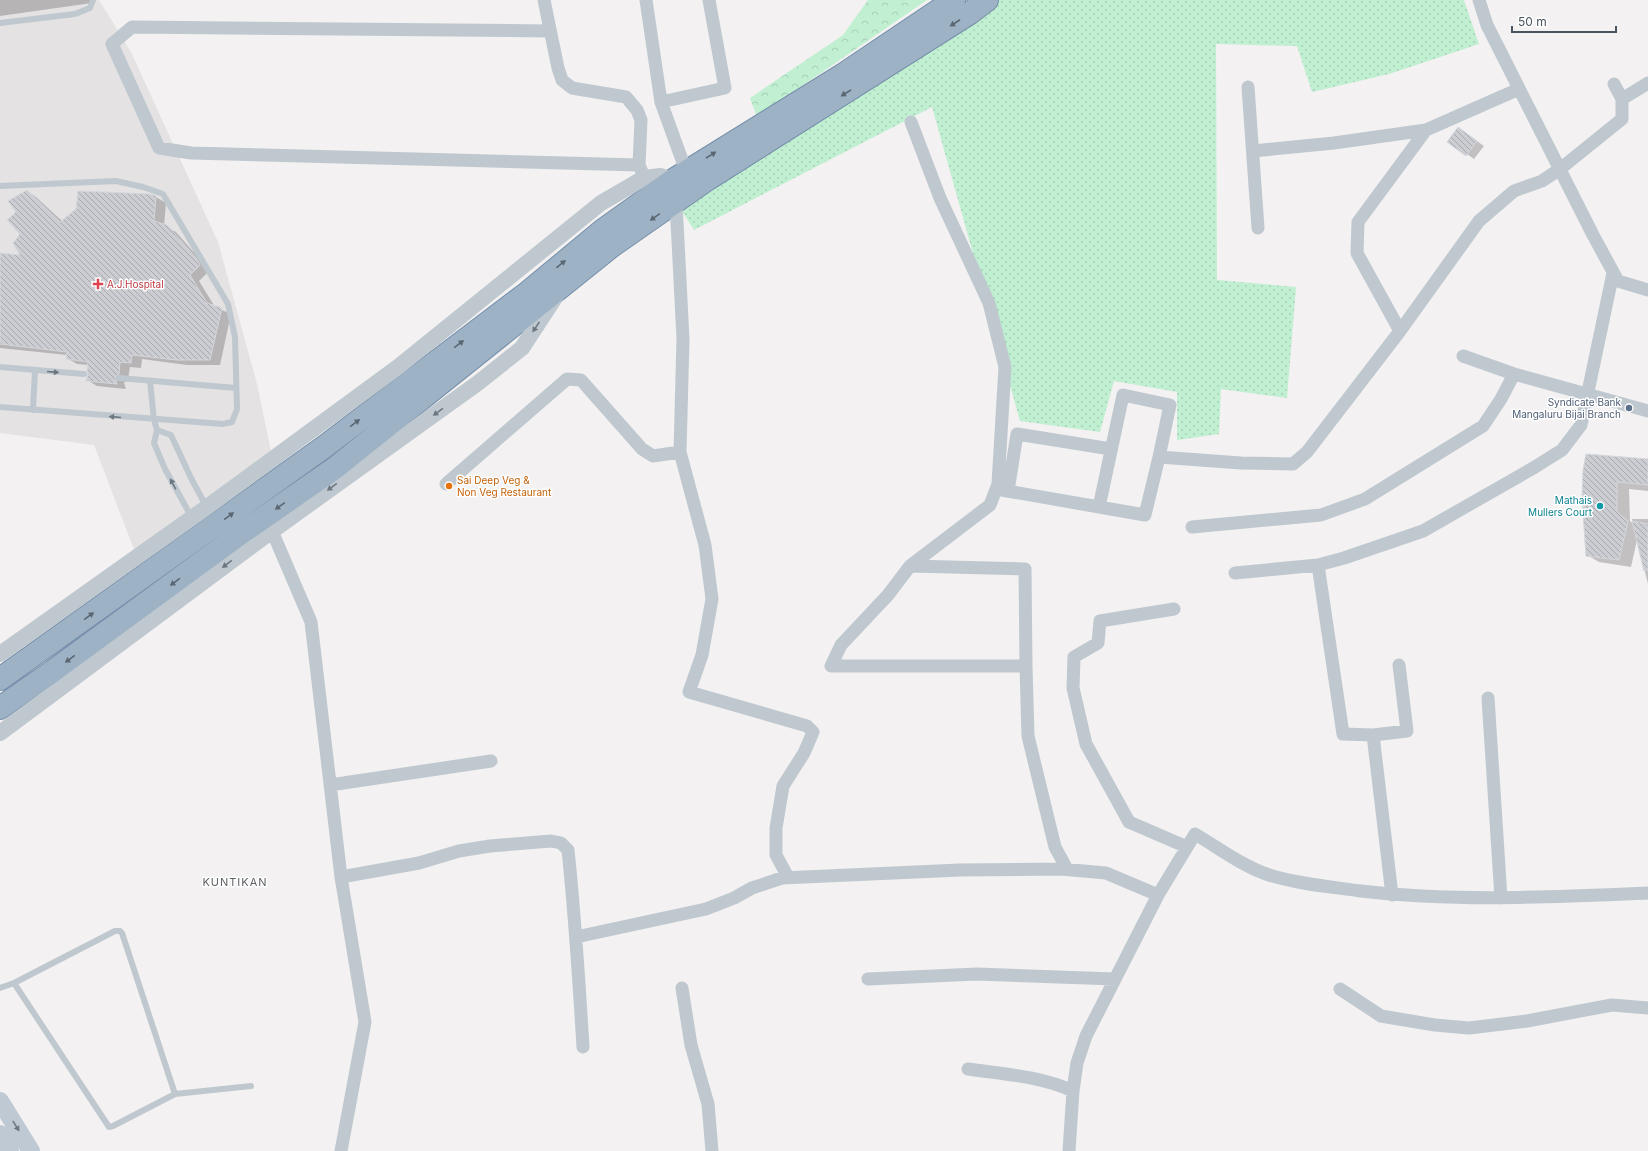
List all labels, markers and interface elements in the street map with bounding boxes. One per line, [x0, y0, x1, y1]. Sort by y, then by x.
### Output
scale bar [1512, 8, 1616, 34]
text: 50 m [1518, 14, 1547, 29]
one-way arrow [950, 19, 961, 26]
one-way arrow [841, 89, 851, 97]
one-way arrow [706, 151, 717, 159]
one-way arrow [649, 213, 660, 221]
one-way arrow [556, 260, 567, 269]
marker: A.J.Hospital [92, 278, 104, 290]
place label: A.J.Hospital [107, 278, 164, 290]
one-way arrow [532, 322, 540, 333]
one-way arrow [453, 340, 464, 349]
one-way arrow [47, 368, 59, 375]
place label: Syndicate Bank Mangaluru Bijai Branch [1512, 396, 1622, 420]
marker: Syndicate Bank Mangaluru Bijai Branch [1624, 403, 1634, 413]
one-way arrow [433, 408, 443, 416]
one-way arrow [109, 414, 121, 420]
one-way arrow [350, 419, 361, 428]
place label: Sai Deep Veg & Non Veg Restaurant [457, 474, 552, 498]
one-way arrow [170, 478, 176, 489]
marker: Sai Deep Veg & Non Veg Restaurant [444, 481, 454, 491]
one-way arrow [327, 483, 338, 492]
place label: Mathais Mullers Court [1528, 494, 1593, 518]
marker: Mathais Mullers Court [1595, 501, 1605, 511]
one-way arrow [275, 502, 285, 510]
one-way arrow [223, 512, 234, 520]
one-way arrow [222, 560, 233, 568]
one-way arrow [169, 578, 180, 587]
one-way arrow [83, 612, 94, 620]
one-way arrow [64, 655, 75, 663]
district label: KUNTIKAN [202, 875, 268, 889]
one-way arrow [12, 1120, 19, 1132]

